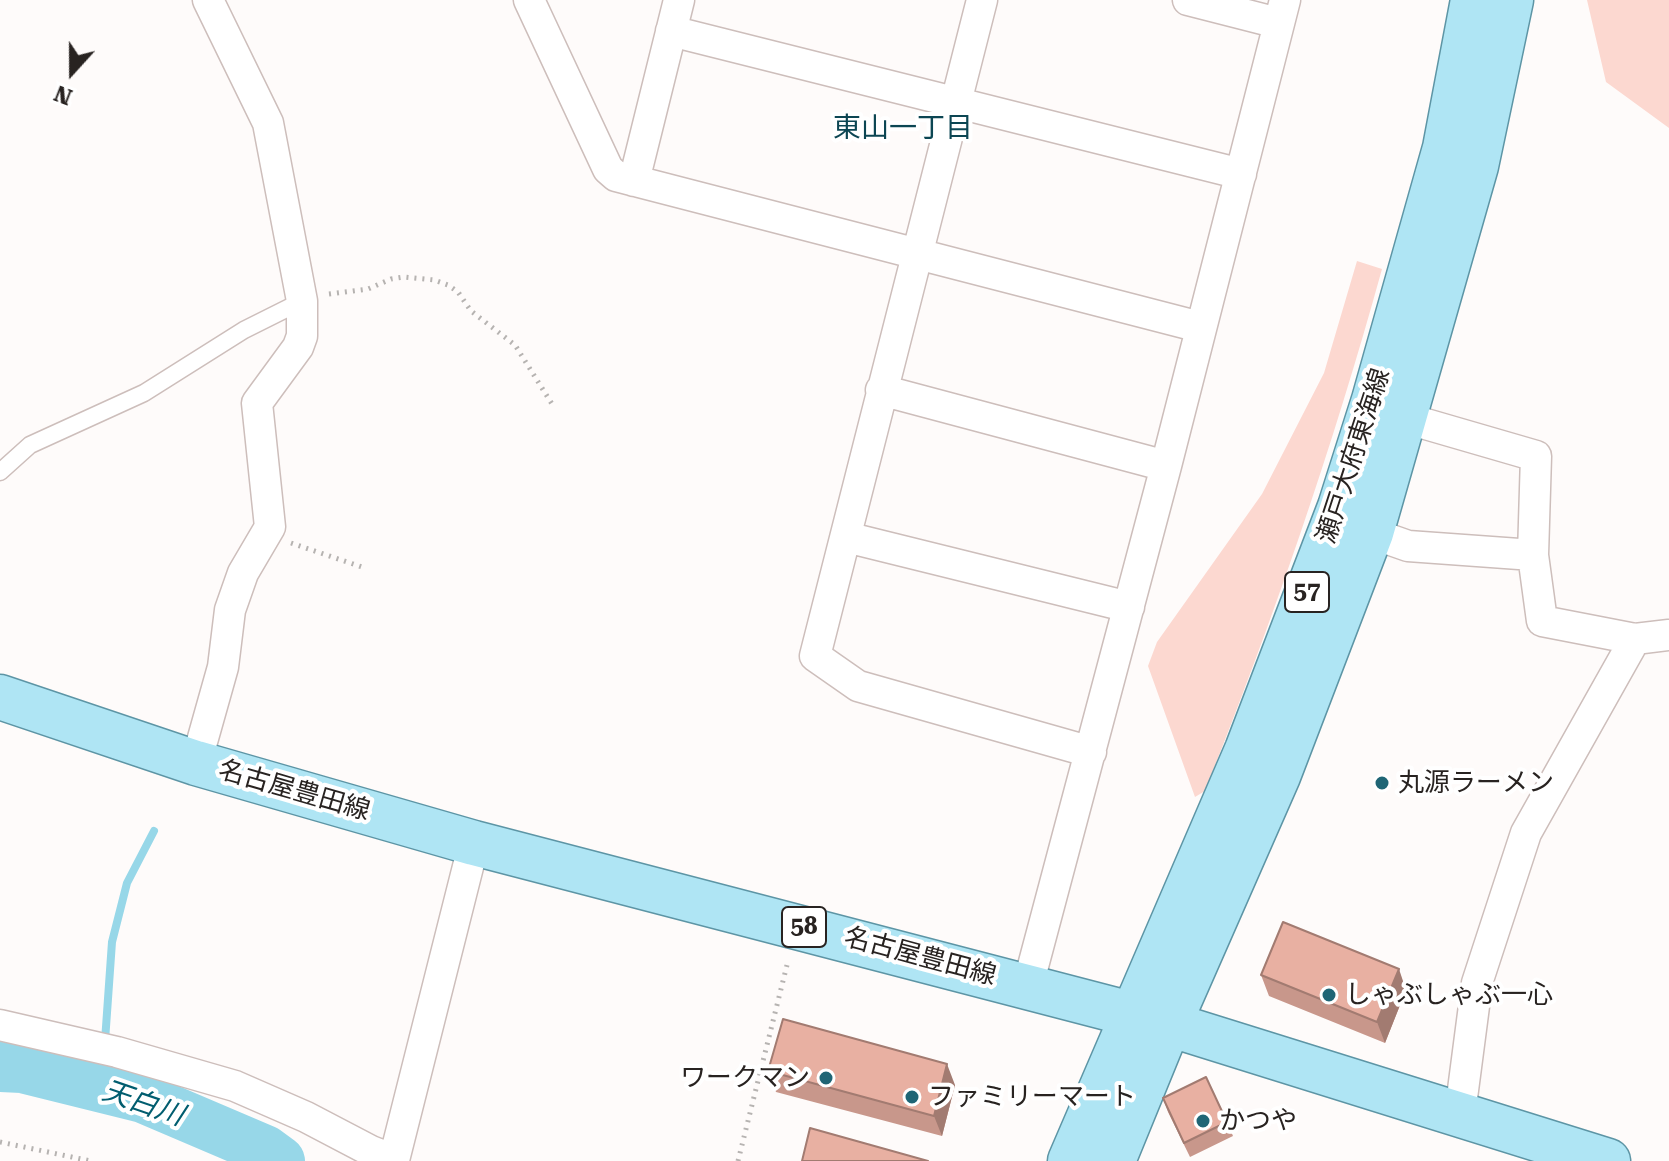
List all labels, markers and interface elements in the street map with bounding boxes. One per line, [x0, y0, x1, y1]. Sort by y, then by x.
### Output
north arrow [32, 32, 112, 112]
text: N [51, 80, 76, 110]
district label: 東山一丁目 [833, 112, 973, 146]
street label: 瀬戸大府東海線 [1311, 365, 1397, 547]
road number: 57 [1285, 572, 1329, 612]
street label: 名古屋豊田線 [215, 755, 373, 827]
place label: 丸源ラーメン [1398, 767, 1554, 799]
marker: 丸源ラーメン [1373, 774, 1391, 792]
road number: 58 [782, 907, 826, 947]
street label: 名古屋豊田線 [841, 922, 999, 992]
place label: しゃぶしゃぶ一心 [1345, 979, 1553, 1011]
marker: しゃぶしゃぶ一心 [1320, 986, 1338, 1004]
place label: ワークマン [680, 1062, 810, 1094]
marker: ワークマン [817, 1069, 835, 1087]
water label: 天白川 [98, 1074, 188, 1134]
place label: ファミリーマート [928, 1081, 1136, 1113]
marker: ファミリーマート [903, 1088, 921, 1106]
place label: かつや [1219, 1105, 1297, 1137]
marker: かつや [1194, 1112, 1212, 1130]

